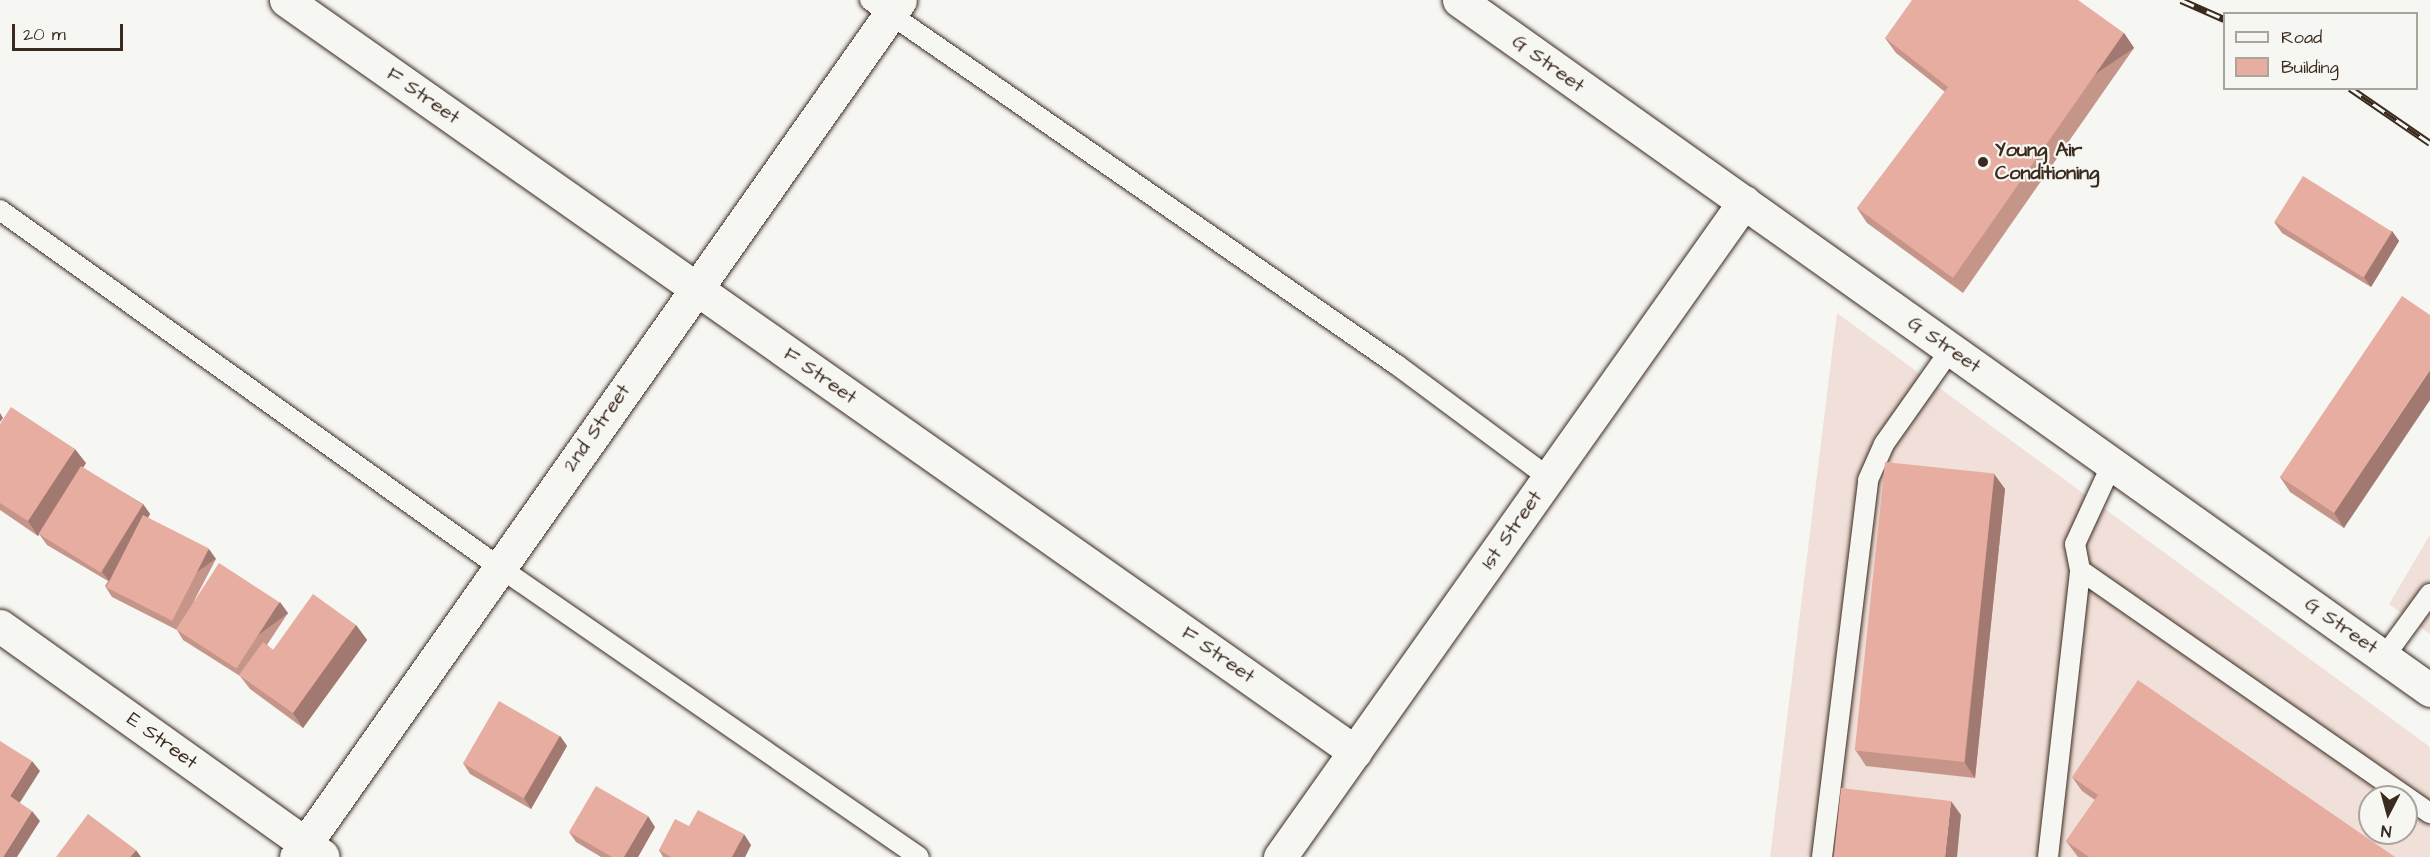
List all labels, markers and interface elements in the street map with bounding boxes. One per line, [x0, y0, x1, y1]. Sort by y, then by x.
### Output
scale bar [15, 12, 126, 50]
legend [2223, 12, 2418, 90]
text: 20 m [23, 22, 66, 47]
text: Road [2281, 25, 2322, 50]
street label: G Street [1507, 30, 1589, 98]
text: Building [2281, 55, 2339, 80]
street label: F Street [382, 62, 464, 130]
place label: Young Air Conditioning [1995, 138, 2099, 185]
marker: Young Air Conditioning [1976, 155, 1990, 169]
street label: G Street [1903, 311, 1985, 379]
street label: F Street [779, 342, 861, 410]
street label: 2nd Street [558, 380, 636, 476]
street label: 1st Street [1476, 486, 1548, 574]
street label: G Street [2300, 592, 2382, 660]
street label: F Street [1177, 621, 1259, 689]
street label: E Street [122, 707, 202, 775]
north arrow [2358, 785, 2418, 845]
text: N [2380, 819, 2392, 842]

